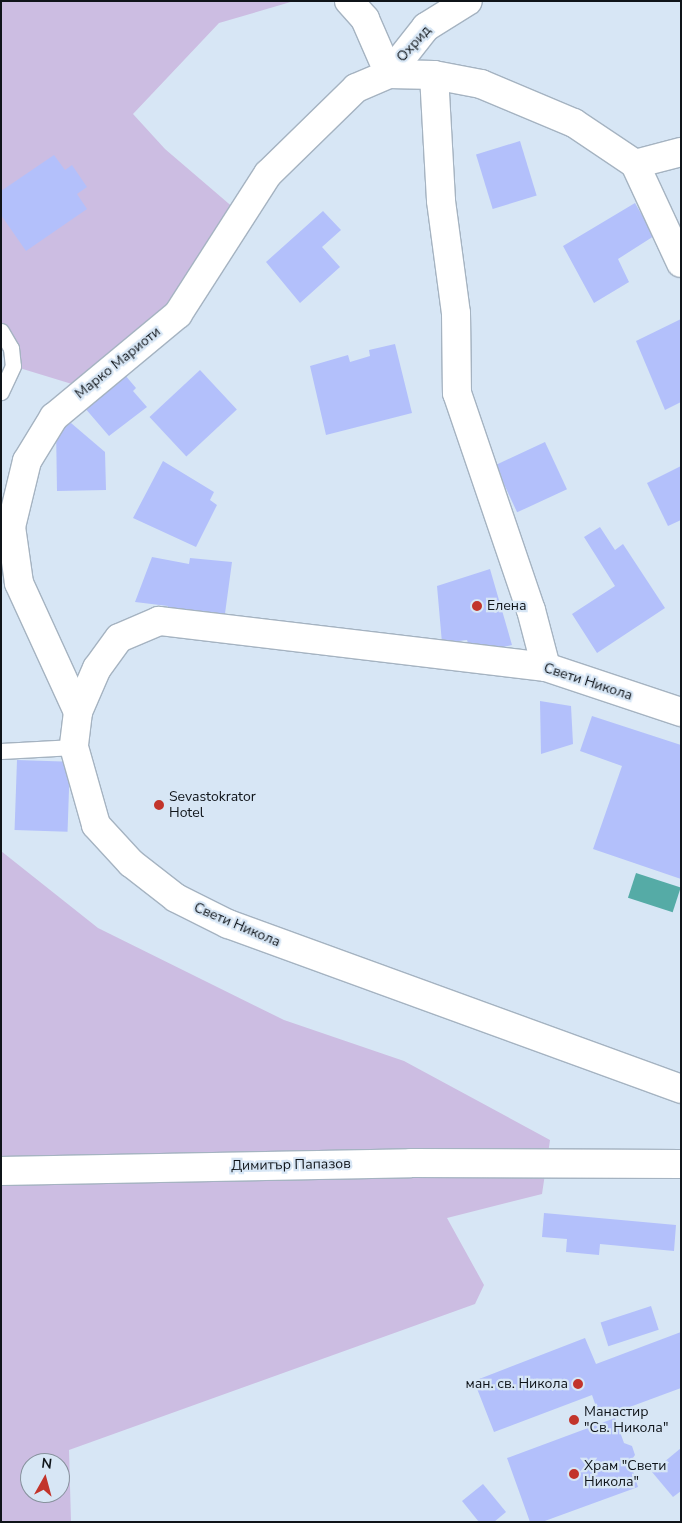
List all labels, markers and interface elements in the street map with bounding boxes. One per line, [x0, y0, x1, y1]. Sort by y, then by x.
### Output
street label: Охрид [393, 22, 435, 66]
street label: Марко Мариоти [72, 323, 164, 403]
place label: Елена [487, 598, 527, 614]
marker: Елена [471, 600, 483, 612]
street label: Свети Никола [542, 660, 634, 704]
place label: Sevastokrator Hotel [169, 789, 256, 822]
marker: Sevastokrator Hotel [153, 799, 165, 811]
street label: Свети Никола [191, 899, 283, 951]
street label: Димитър Папазов [231, 1156, 351, 1174]
place label: ман. св. Никола [466, 1376, 568, 1392]
marker: ман. св. Никола [572, 1378, 584, 1390]
place label: Манастир "Св. Никола" [584, 1404, 668, 1436]
marker: Манастир "Св. Никола" [568, 1414, 580, 1426]
north arrow [20, 1453, 70, 1503]
text: N [40, 1454, 53, 1474]
place label: Храм "Свети Никола" [584, 1458, 666, 1490]
marker: Храм "Свети Никола" [568, 1468, 580, 1480]

